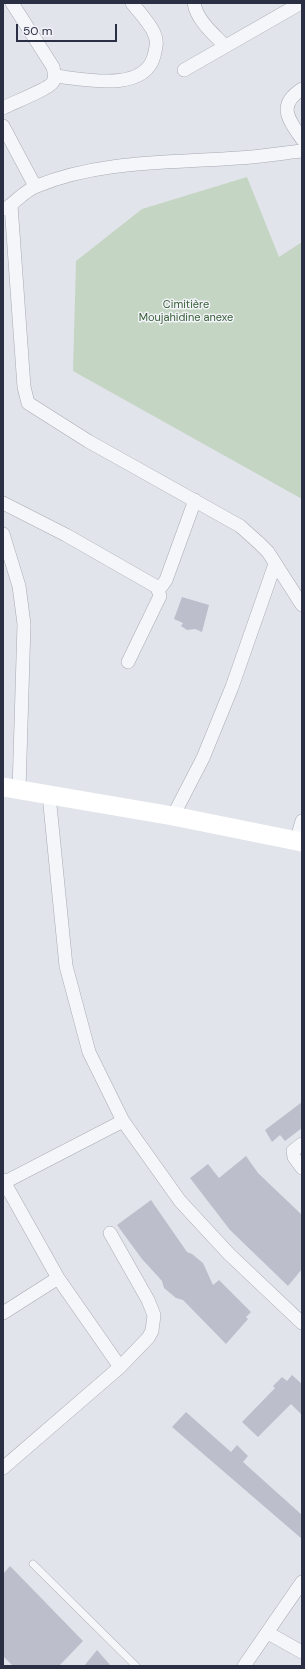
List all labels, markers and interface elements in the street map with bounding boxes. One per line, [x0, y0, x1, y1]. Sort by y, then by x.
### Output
scale bar [18, 16, 119, 42]
text: 50 m [23, 23, 52, 39]
park label: Cimitière Moujahidine anexe [139, 298, 233, 324]

